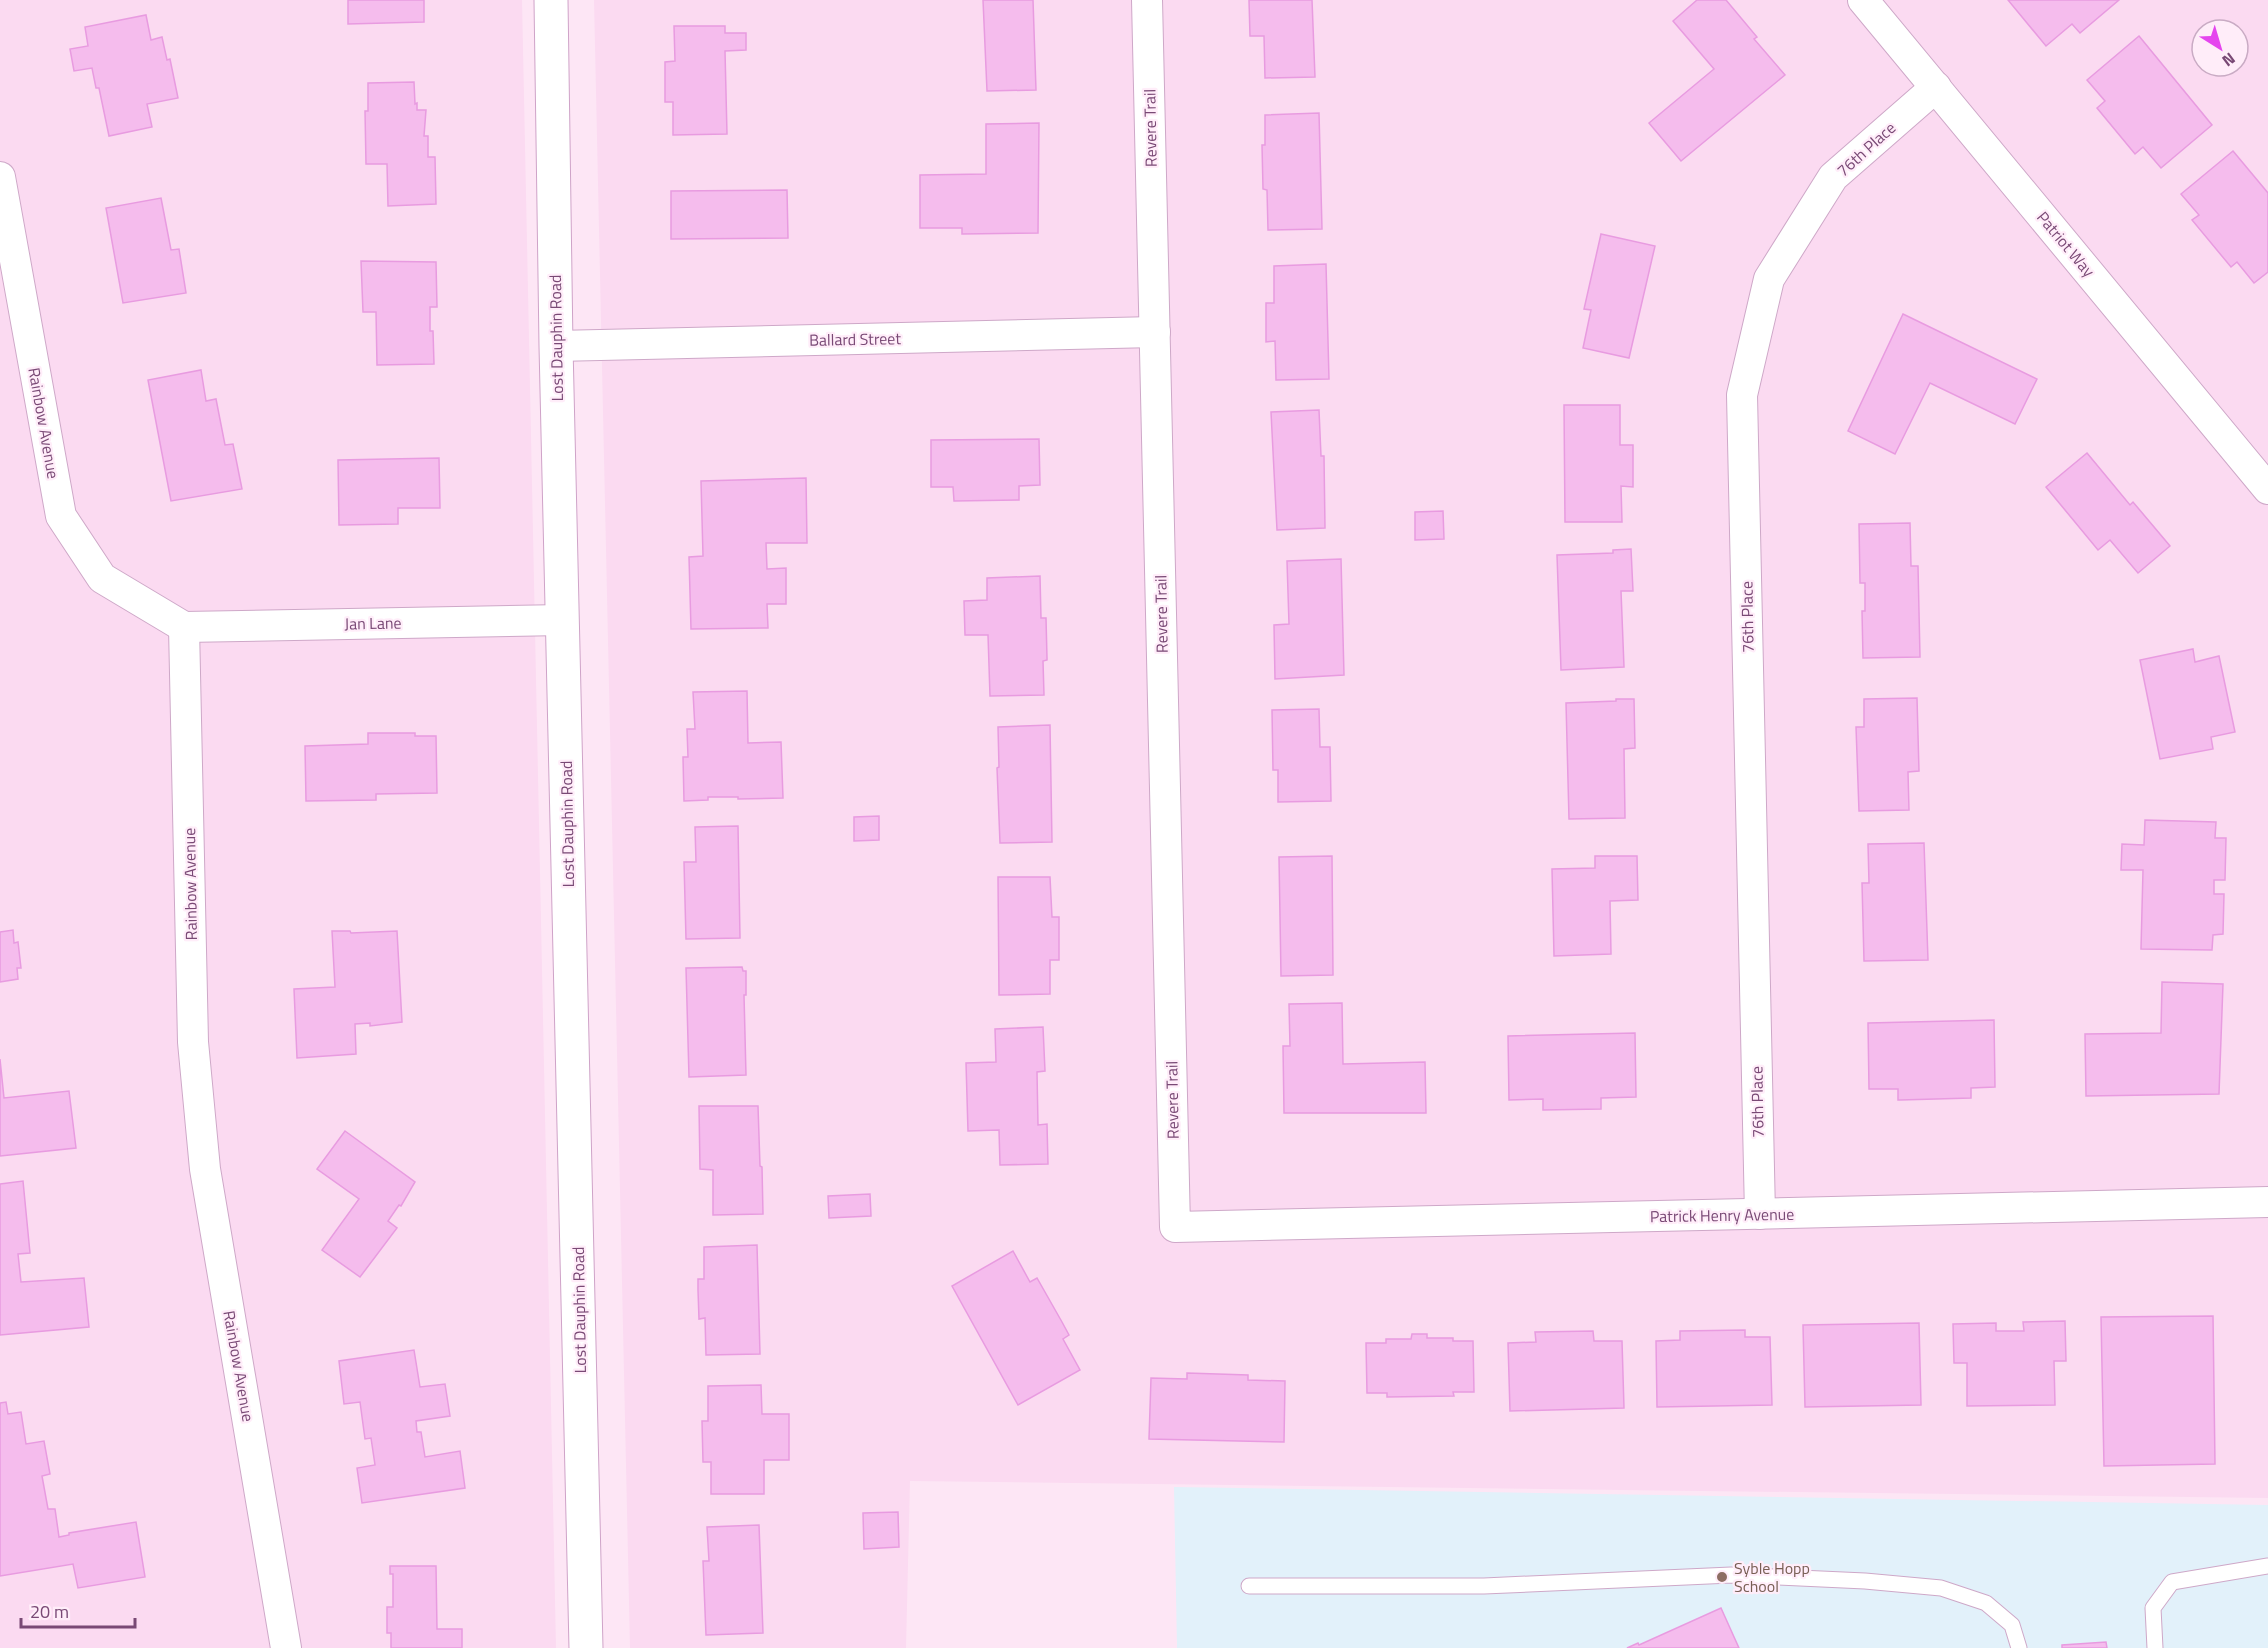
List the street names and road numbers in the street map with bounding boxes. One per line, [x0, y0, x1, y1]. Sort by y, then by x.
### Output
street label: Revere Trail [1137, 89, 1163, 167]
street label: 76th Place [1831, 116, 1901, 182]
street label: Patriot Way [2031, 206, 2101, 282]
street label: Lost Dauphin Road [543, 274, 569, 402]
street label: Ballard Street [809, 326, 902, 352]
street label: Rainbow Avenue [22, 366, 66, 480]
street label: Revere Trail [1148, 575, 1174, 653]
street label: 76th Place [1734, 581, 1760, 653]
street label: Jan Lane [344, 611, 402, 635]
street label: Lost Dauphin Road [554, 760, 580, 888]
street label: Rainbow Avenue [177, 828, 203, 940]
street label: Revere Trail [1159, 1061, 1185, 1139]
street label: 76th Place [1744, 1066, 1770, 1138]
street label: Patrick Henry Avenue [1650, 1202, 1794, 1228]
street label: Lost Dauphin Road [566, 1246, 592, 1374]
street label: Rainbow Avenue [217, 1309, 261, 1423]

